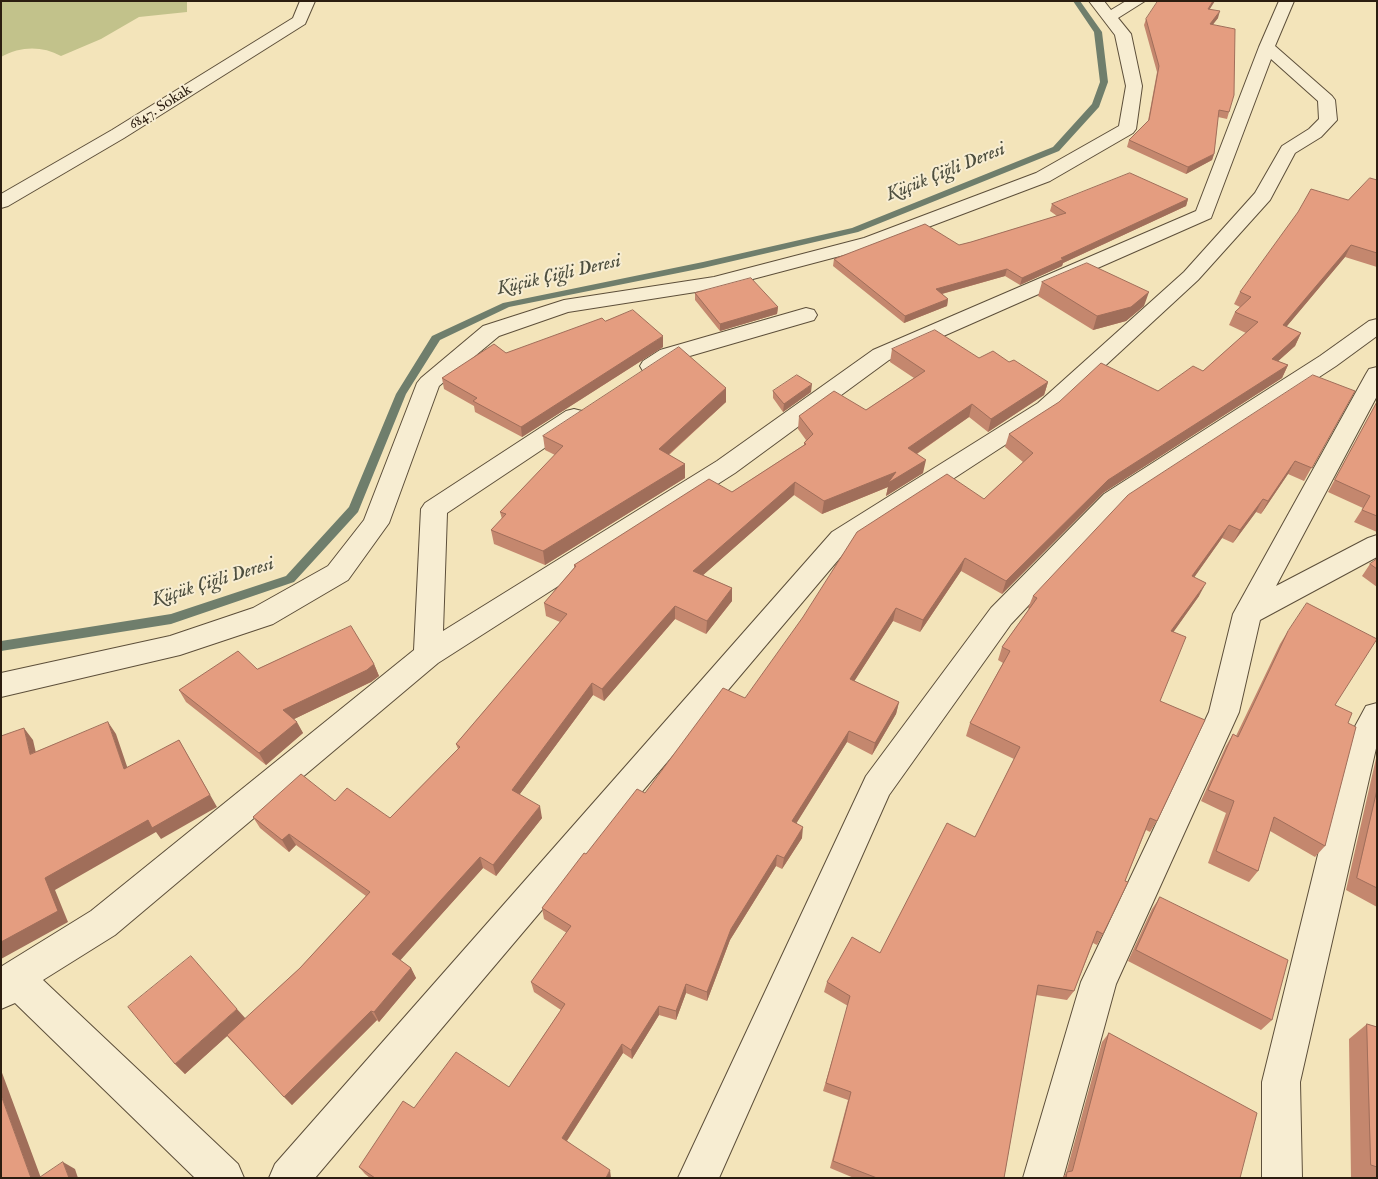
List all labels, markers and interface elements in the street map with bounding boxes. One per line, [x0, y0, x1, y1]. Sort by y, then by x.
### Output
street label: 6847. Sokak [126, 82, 196, 134]
water label: Küçük Çiğli Deresi [883, 139, 1009, 207]
water label: Küçük Çiğli Deresi [495, 251, 623, 301]
water label: Küçük Çiğli Deresi [149, 554, 277, 612]

